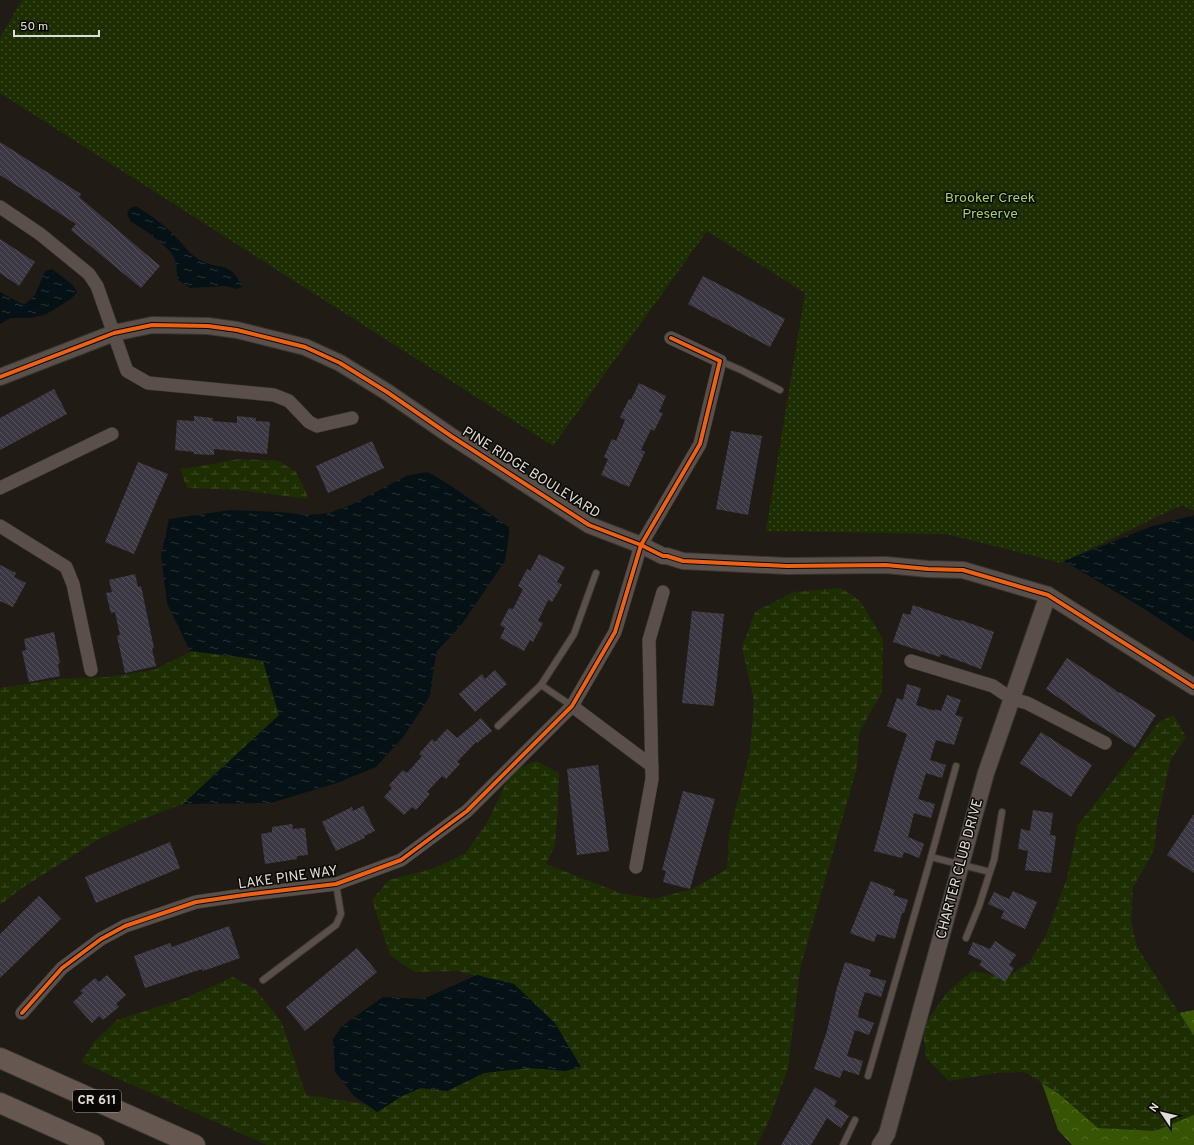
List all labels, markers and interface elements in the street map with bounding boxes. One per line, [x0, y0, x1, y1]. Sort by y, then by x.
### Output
scale bar [14, 12, 99, 38]
text: 50 m [20, 19, 48, 35]
park label: Brooker Creek Preserve [945, 190, 1035, 223]
street label: PINE RIDGE BOULEVARD [459, 424, 603, 522]
street label: CHARTER CLUB DRIVE [933, 797, 987, 941]
street label: LAKE PINE WAY [237, 863, 339, 893]
road number: CR 611 [73, 1090, 121, 1112]
north arrow [1142, 1093, 1182, 1133]
text: N [1147, 1101, 1163, 1115]

